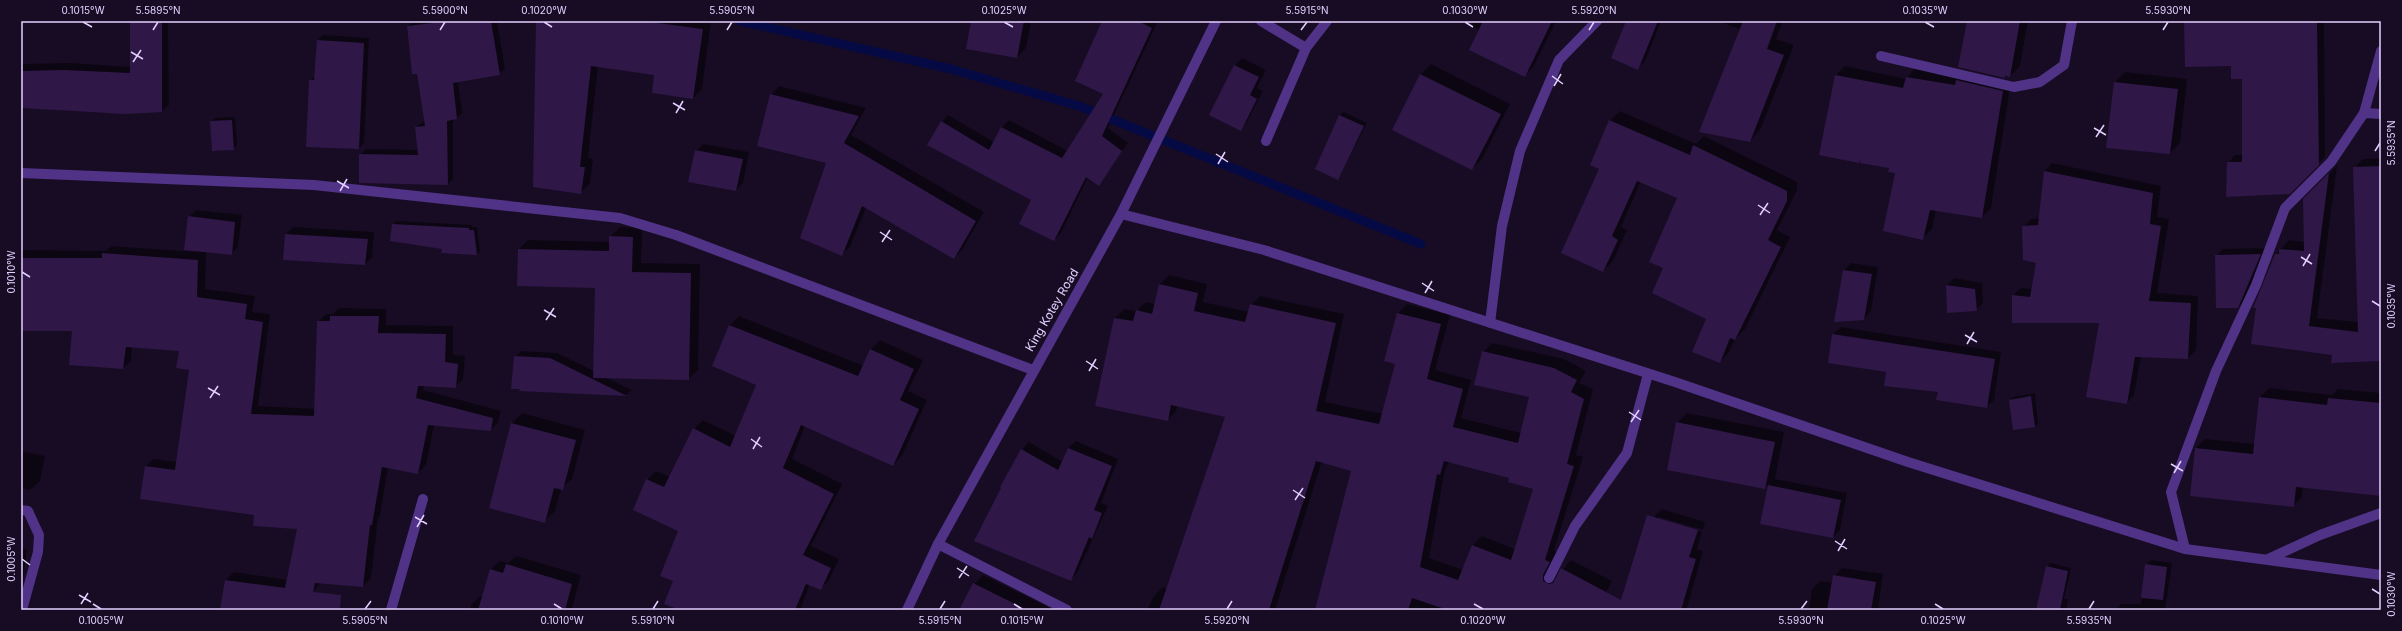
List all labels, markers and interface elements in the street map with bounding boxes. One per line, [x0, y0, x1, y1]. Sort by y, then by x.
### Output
text: 0.1015°W [61, 4, 105, 16]
text: 5.5895°N [135, 4, 181, 16]
text: 5.5900°N [422, 4, 468, 16]
text: 0.1020°W [521, 4, 567, 16]
text: 5.5905°N [709, 4, 755, 16]
text: 0.1025°W [981, 4, 1027, 16]
text: 5.5915°N [1285, 4, 1329, 16]
text: 0.1030°W [1442, 4, 1488, 16]
text: 5.5920°N [1571, 4, 1617, 16]
text: 0.1035°W [1902, 4, 1948, 16]
text: 5.5930°N [2145, 4, 2191, 16]
text: 5.5935°N [2385, 120, 2397, 166]
text: 0.1010°W [5, 250, 17, 294]
street label: King Kotey Road [1022, 266, 1081, 354]
text: 0.1035°W [2385, 283, 2397, 329]
text: 0.1005°W [5, 536, 17, 582]
text: 0.1030°W [2385, 571, 2397, 617]
text: 0.1005°W [78, 614, 124, 626]
text: 5.5905°N [342, 614, 388, 626]
text: 0.1010°W [540, 614, 584, 626]
text: 5.5910°N [631, 614, 675, 626]
text: 5.5915°N [918, 614, 962, 626]
text: 0.1015°W [1000, 614, 1044, 626]
text: 5.5920°N [1204, 614, 1250, 626]
text: 0.1020°W [1460, 614, 1506, 626]
text: 5.5930°N [1778, 614, 1824, 626]
text: 0.1025°W [1920, 614, 1966, 626]
text: 5.5935°N [2066, 614, 2112, 626]

